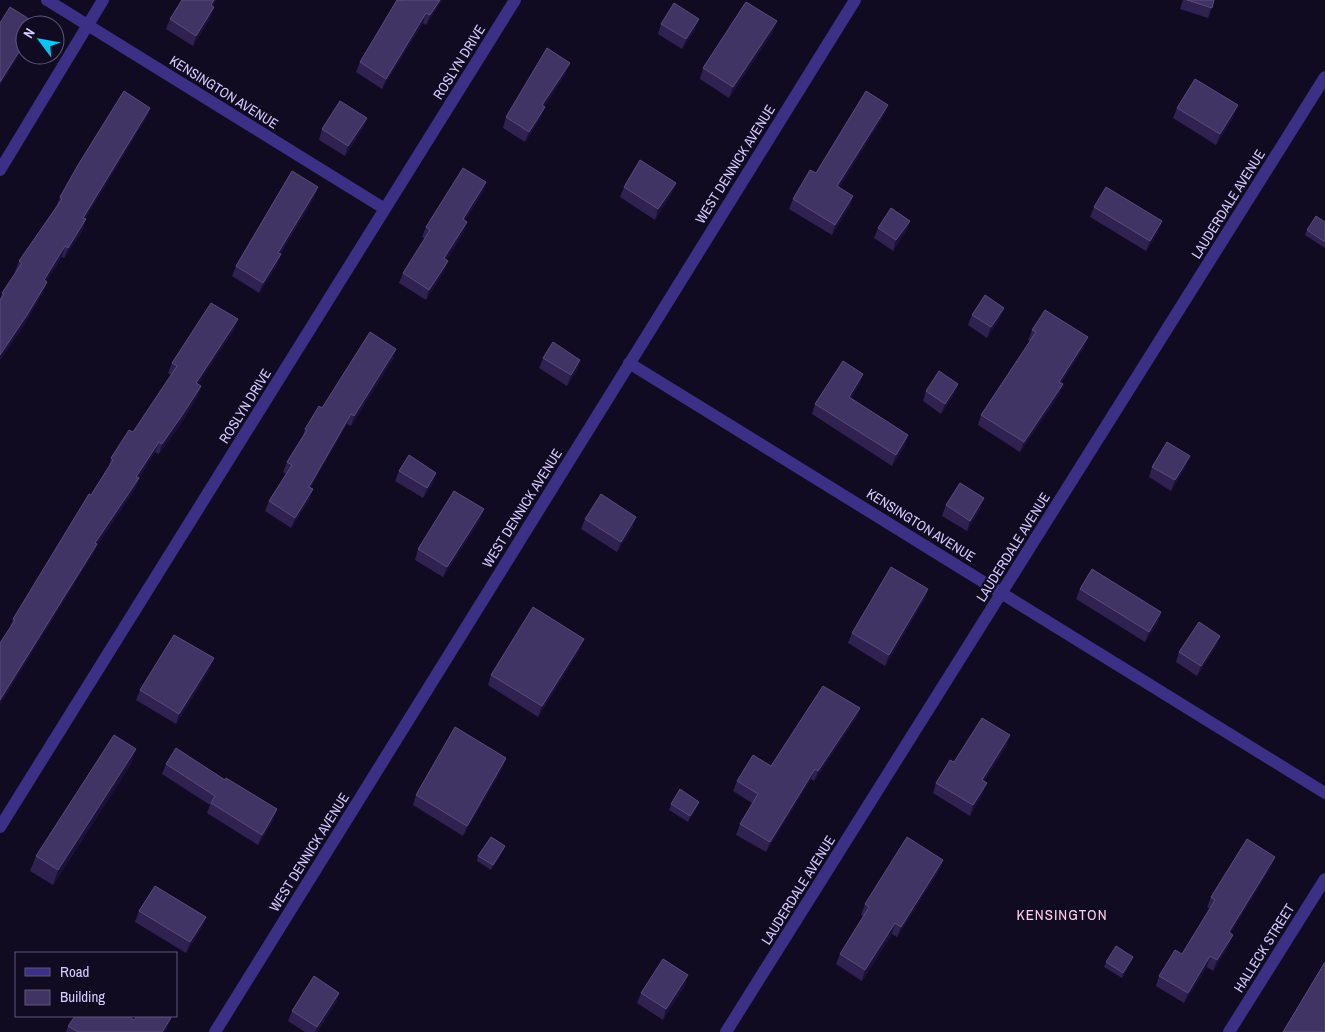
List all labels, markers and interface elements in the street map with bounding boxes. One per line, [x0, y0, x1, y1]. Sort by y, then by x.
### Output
north arrow [15, 15, 65, 65]
street label: ROSLYN DRIVE [429, 21, 489, 103]
text: N [19, 25, 39, 41]
street label: KENSINGTON AVENUE [166, 51, 282, 133]
street label: WEST DENNICK AVENUE [691, 101, 779, 227]
street label: LAUDERDALE AVENUE [1187, 146, 1269, 262]
street label: ROSLYN DRIVE [215, 365, 275, 447]
street label: WEST DENNICK AVENUE [478, 445, 566, 571]
street label: KENSINGTON AVENUE [863, 484, 979, 566]
street label: LAUDERDALE AVENUE [972, 489, 1054, 605]
street label: WEST DENNICK AVENUE [265, 789, 353, 915]
street label: LAUDERDALE AVENUE [757, 832, 839, 948]
street label: HALLECK STREET [1230, 900, 1298, 996]
district label: KENSINGTON [1016, 904, 1108, 925]
legend [15, 952, 178, 1017]
text: Road [60, 961, 89, 982]
text: Building [60, 986, 105, 1007]

